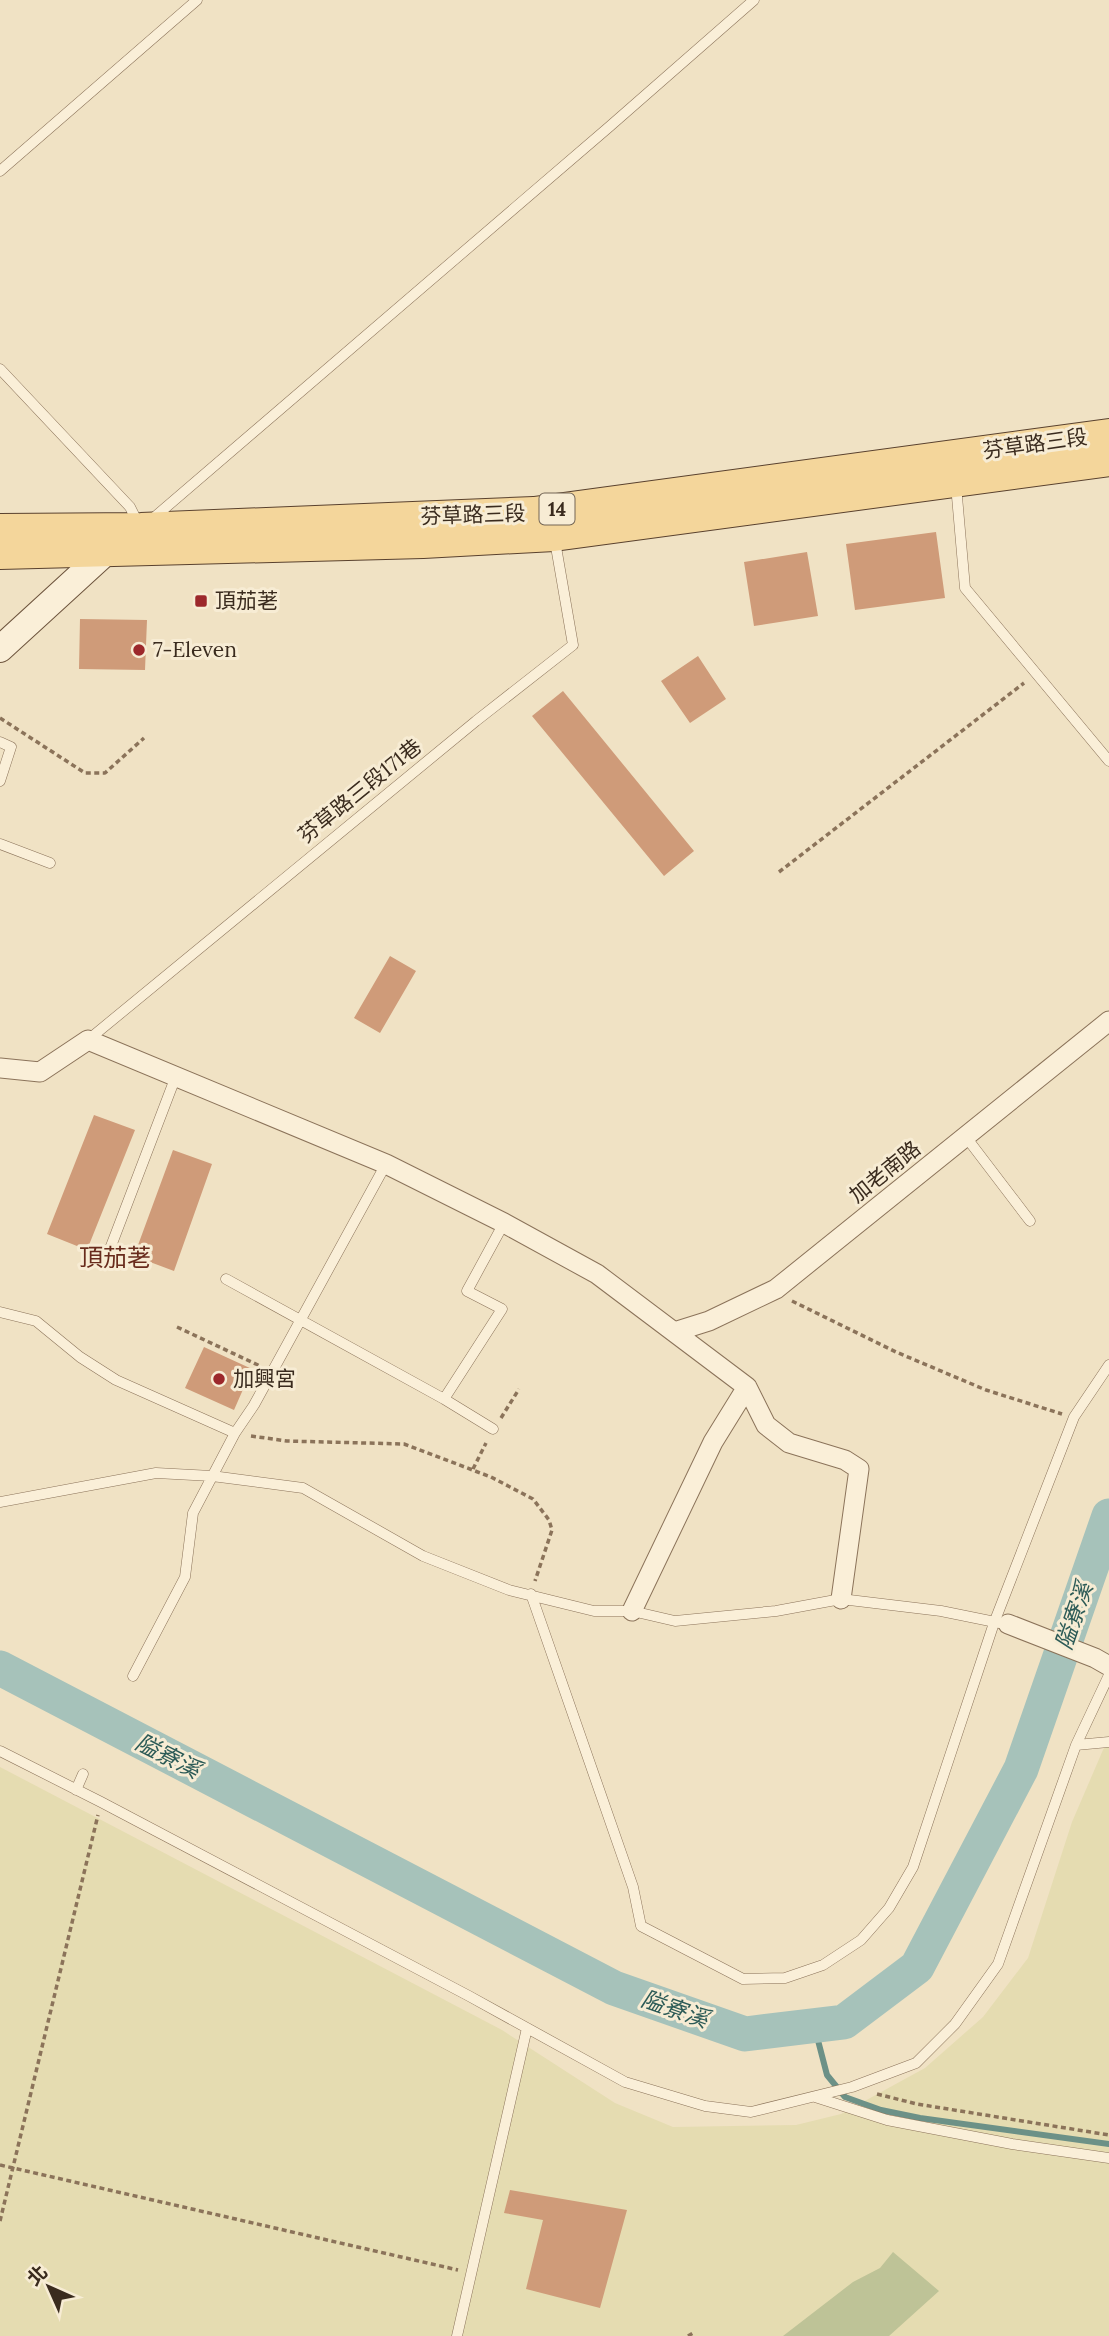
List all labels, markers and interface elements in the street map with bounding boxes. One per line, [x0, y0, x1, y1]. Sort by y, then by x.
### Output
street label: 芬草路三段 [981, 423, 1089, 464]
road number: 14 [540, 494, 574, 524]
street label: 芬草路三段 [420, 499, 526, 530]
place label: 頂茄荖 [215, 587, 278, 614]
marker: 頂茄荖 [193, 593, 209, 609]
place label: 7-Eleven [153, 636, 237, 663]
marker: 7-Eleven [131, 642, 147, 658]
street label: 芬草路三段171巷 [293, 733, 427, 849]
street label: 加老南路 [844, 1135, 926, 1209]
district label: 頂茄荖 [79, 1242, 151, 1273]
place label: 加興宮 [233, 1365, 296, 1392]
marker: 加興宮 [211, 1371, 227, 1387]
water label: 隘寮溪 [1049, 1576, 1099, 1653]
water label: 隘寮溪 [131, 1727, 208, 1785]
water label: 隘寮溪 [638, 1984, 715, 2034]
north arrow [14, 2252, 84, 2322]
text: 北 [22, 2260, 52, 2290]

